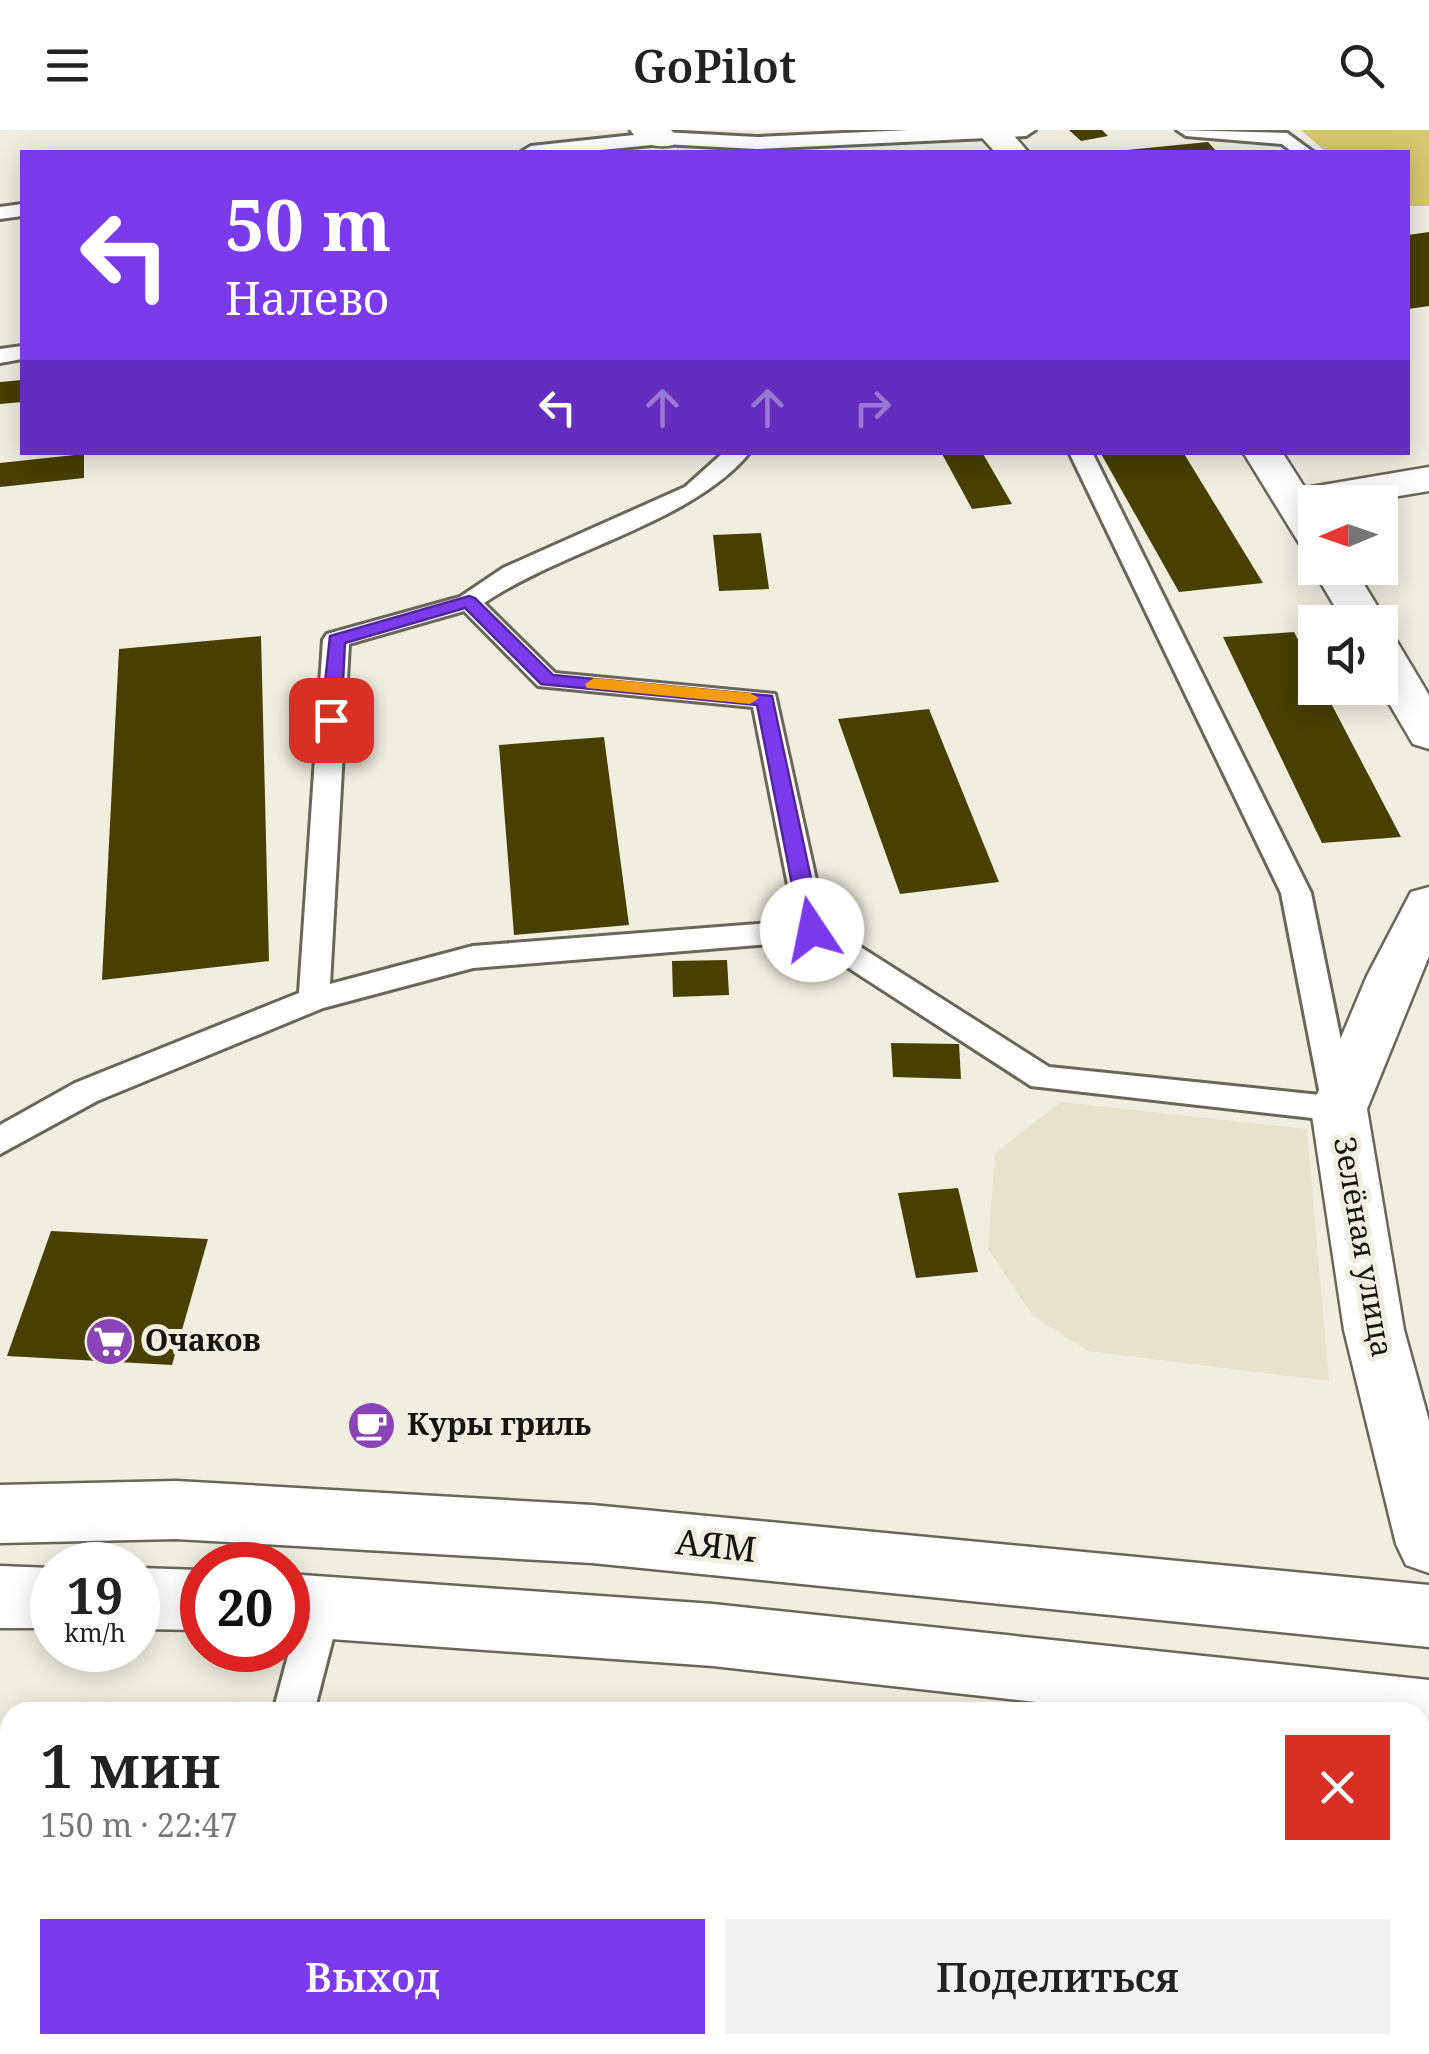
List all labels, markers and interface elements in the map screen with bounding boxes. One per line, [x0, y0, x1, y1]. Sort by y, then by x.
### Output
text: GoPilot [633, 35, 796, 96]
icon: menu [40, 38, 95, 93]
icon: search [1334, 38, 1389, 93]
text: 50 m [225, 176, 391, 272]
icon: left [60, 190, 190, 320]
text: Налево [225, 267, 389, 328]
icon: left [530, 380, 585, 435]
icon: ahead [635, 380, 690, 435]
icon: ahead [740, 380, 795, 435]
icon: right [845, 380, 900, 435]
north arrow [1298, 485, 1398, 585]
map controls [1298, 485, 1398, 705]
button: sound [1298, 605, 1398, 705]
pin [289, 678, 374, 763]
icon: arrive [304, 693, 359, 748]
position arrow [760, 878, 864, 982]
street label: Зелёная улица [1325, 1133, 1404, 1360]
supermarket icon: Очаков [84, 1315, 136, 1367]
place label: Очаков [145, 1319, 261, 1360]
cafe icon: Куры гриль [346, 1399, 398, 1451]
place label: Куры гриль [407, 1403, 591, 1444]
street label: АЯМ [673, 1517, 759, 1572]
speed limit sign: 20 [180, 1542, 310, 1672]
text: 19 [67, 1561, 123, 1629]
text: km/h [64, 1615, 126, 1649]
text: 1 мин [40, 1724, 221, 1806]
button: close [1285, 1735, 1390, 1840]
text: 150 m · 22:47 [40, 1803, 238, 1846]
button: Выход [40, 1919, 705, 2034]
button: Поделиться [725, 1919, 1390, 2034]

